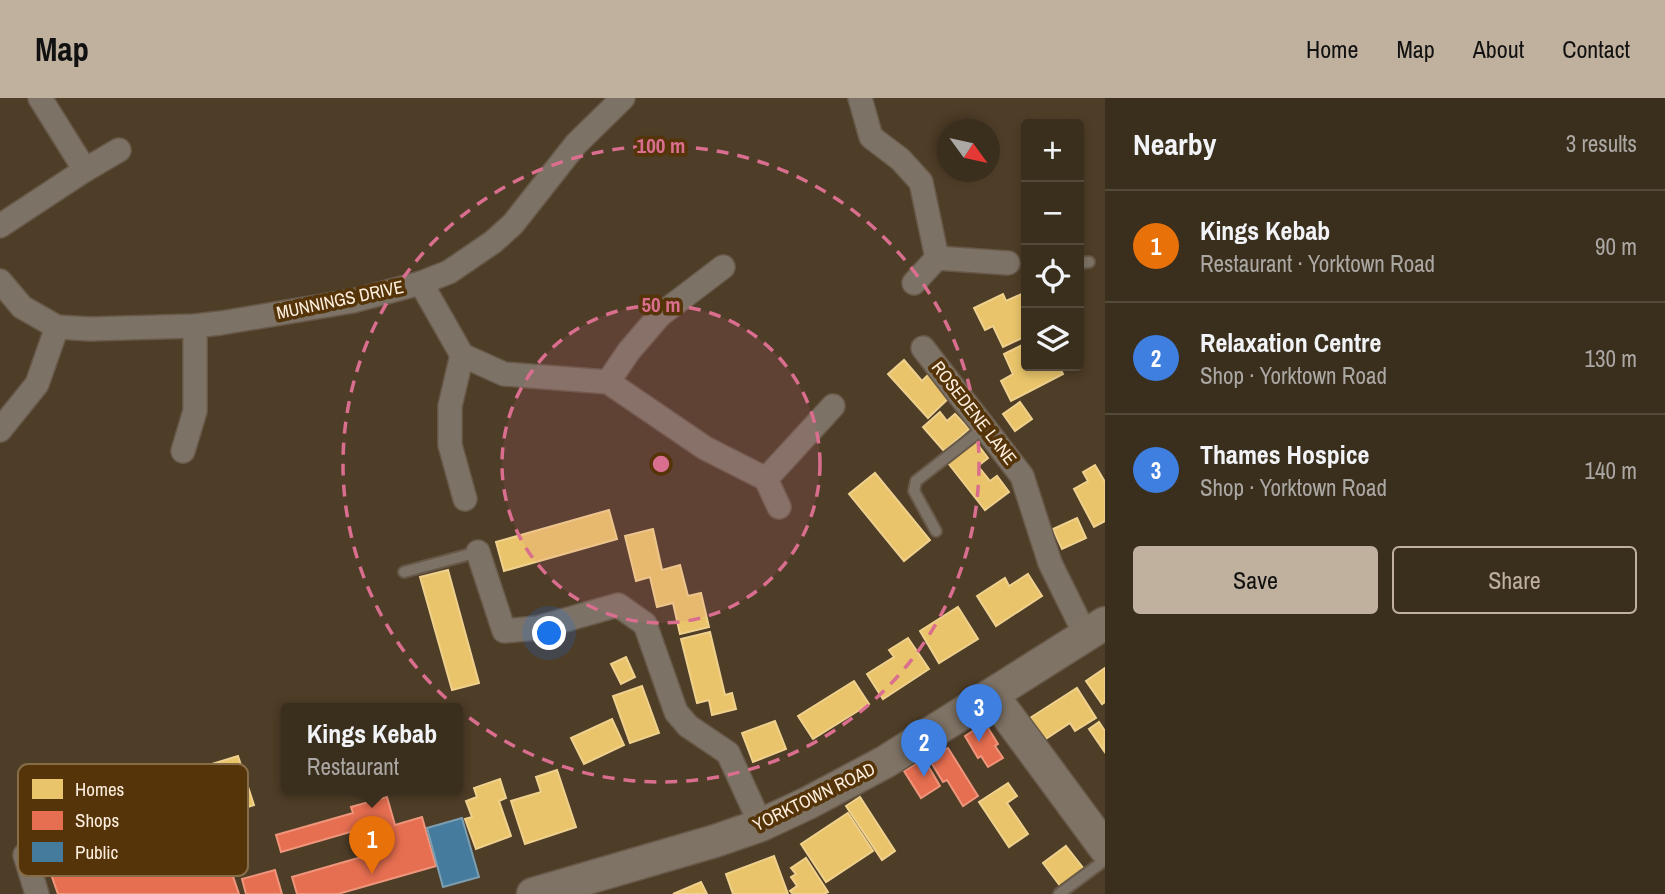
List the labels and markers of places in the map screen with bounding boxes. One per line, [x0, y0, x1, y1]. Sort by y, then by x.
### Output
centre of rings [649, 452, 673, 476]
pin: 3 [956, 684, 1002, 742]
pin: 2 [901, 719, 947, 777]
pin: 1 [349, 816, 395, 874]

